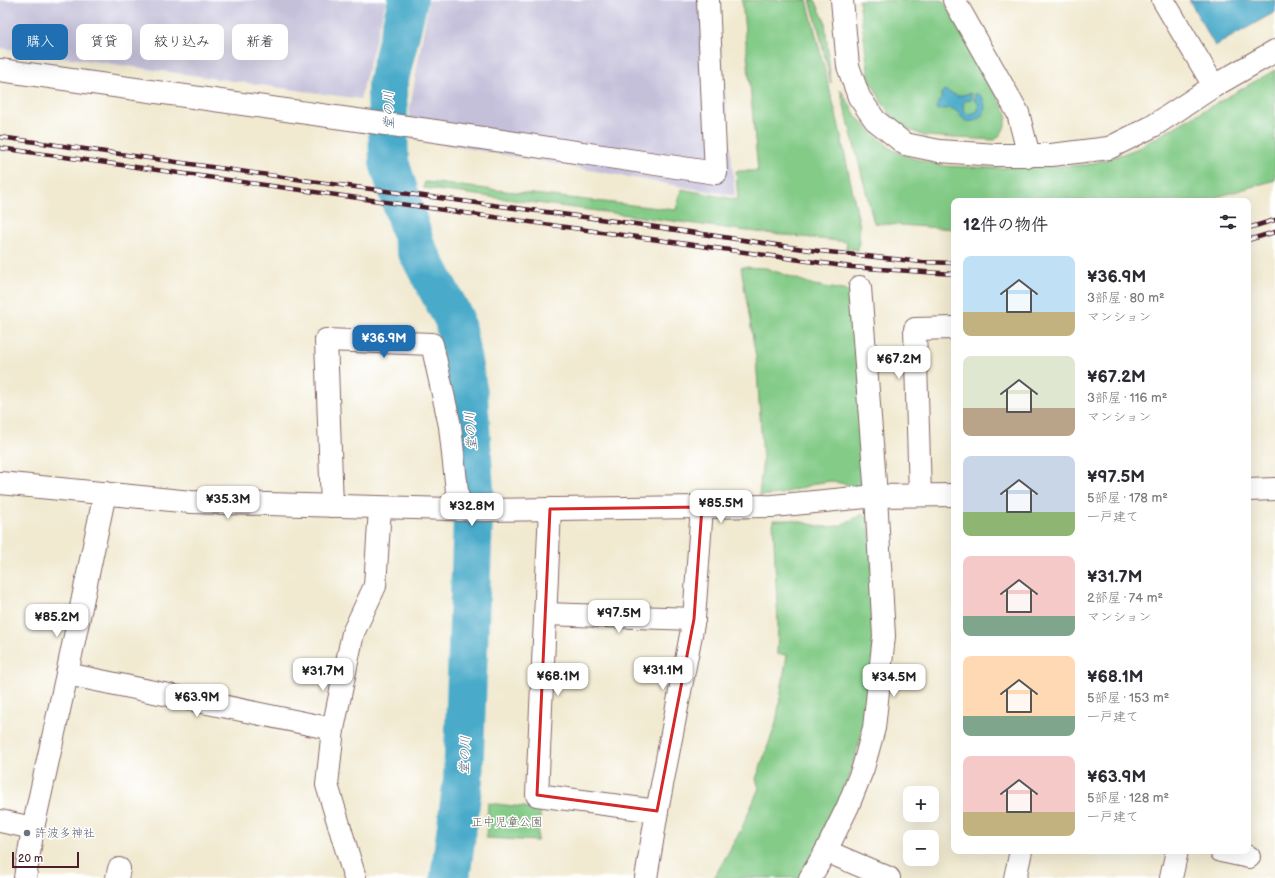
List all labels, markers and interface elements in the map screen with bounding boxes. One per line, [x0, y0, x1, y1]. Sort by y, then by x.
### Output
chip: 購入 [12, 24, 68, 60]
chip: 賃貸 [76, 24, 132, 60]
chip: 絞り込み [140, 24, 224, 60]
chip: 新着 [232, 24, 288, 60]
water label: 堂の川 [381, 90, 397, 130]
icon: filters [1217, 211, 1239, 233]
text: 12件の物件 [963, 215, 1048, 235]
text: ¥36.9M [1087, 267, 1146, 287]
icon: home [995, 272, 1043, 320]
text: 3部屋 · 80 m² [1087, 290, 1165, 306]
text: マンション [1087, 309, 1151, 325]
pin: ¥36.9M [351, 325, 417, 359]
text: ¥36.9M [361, 330, 407, 346]
pin: ¥67.2M [866, 346, 932, 380]
text: ¥67.2M [877, 351, 921, 367]
text: ¥67.2M [1087, 367, 1146, 387]
icon: home [995, 372, 1043, 420]
text: 3部屋 · 116 m² [1087, 390, 1167, 406]
text: マンション [1087, 409, 1151, 425]
water label: 堂の川 [462, 411, 480, 451]
text: ¥97.5M [1087, 467, 1145, 487]
icon: home [995, 472, 1043, 520]
pin: ¥35.3M [195, 486, 261, 520]
pin: ¥85.5M [688, 490, 754, 524]
text: 5部屋 · 178 m² [1087, 490, 1168, 506]
text: ¥35.3M [206, 491, 250, 507]
pin: ¥32.8M [439, 493, 505, 527]
text: ¥85.5M [699, 495, 743, 511]
text: ¥32.8M [449, 498, 495, 514]
text: 一戸建て [1087, 509, 1139, 525]
text: ¥31.7M [1087, 567, 1142, 587]
icon: home [995, 572, 1043, 620]
text: 2部屋 · 74 m² [1087, 590, 1163, 606]
pin: ¥97.5M [586, 600, 652, 634]
pin: ¥85.2M [24, 604, 90, 638]
text: ¥97.5M [597, 605, 641, 621]
text: ¥85.2M [34, 609, 80, 625]
text: マンション [1087, 609, 1151, 625]
pin: ¥31.1M [630, 657, 696, 691]
pin: ¥31.7M [290, 658, 356, 692]
text: ¥31.1M [643, 662, 683, 678]
text: ¥31.7M [302, 663, 344, 679]
pin: ¥68.1M [525, 663, 591, 697]
pin: ¥34.5M [861, 664, 927, 698]
text: ¥68.1M [1087, 667, 1144, 687]
text: ¥68.1M [536, 668, 580, 684]
text: ¥34.5M [872, 669, 916, 685]
icon: home [995, 672, 1043, 720]
pin: ¥63.9M [164, 684, 230, 718]
text: ¥63.9M [174, 689, 220, 705]
text: 5部屋 · 153 m² [1087, 690, 1169, 706]
text: 一戸建て [1087, 709, 1139, 725]
water label: 堂の川 [456, 735, 474, 775]
text: ¥63.9M [1087, 767, 1146, 787]
icon: home [995, 772, 1043, 820]
map controls [903, 786, 939, 866]
button: + [903, 786, 939, 822]
text: 5部屋 · 128 m² [1087, 790, 1169, 806]
text: 一戸建て [1087, 809, 1139, 825]
park label: 正中児童公園 [471, 815, 543, 830]
place label: 許波多神社 [35, 826, 95, 841]
marker: 許波多神社 [22, 828, 32, 838]
button: − [903, 830, 939, 866]
scale bar [12, 850, 79, 869]
text: 20 m [18, 852, 43, 865]

